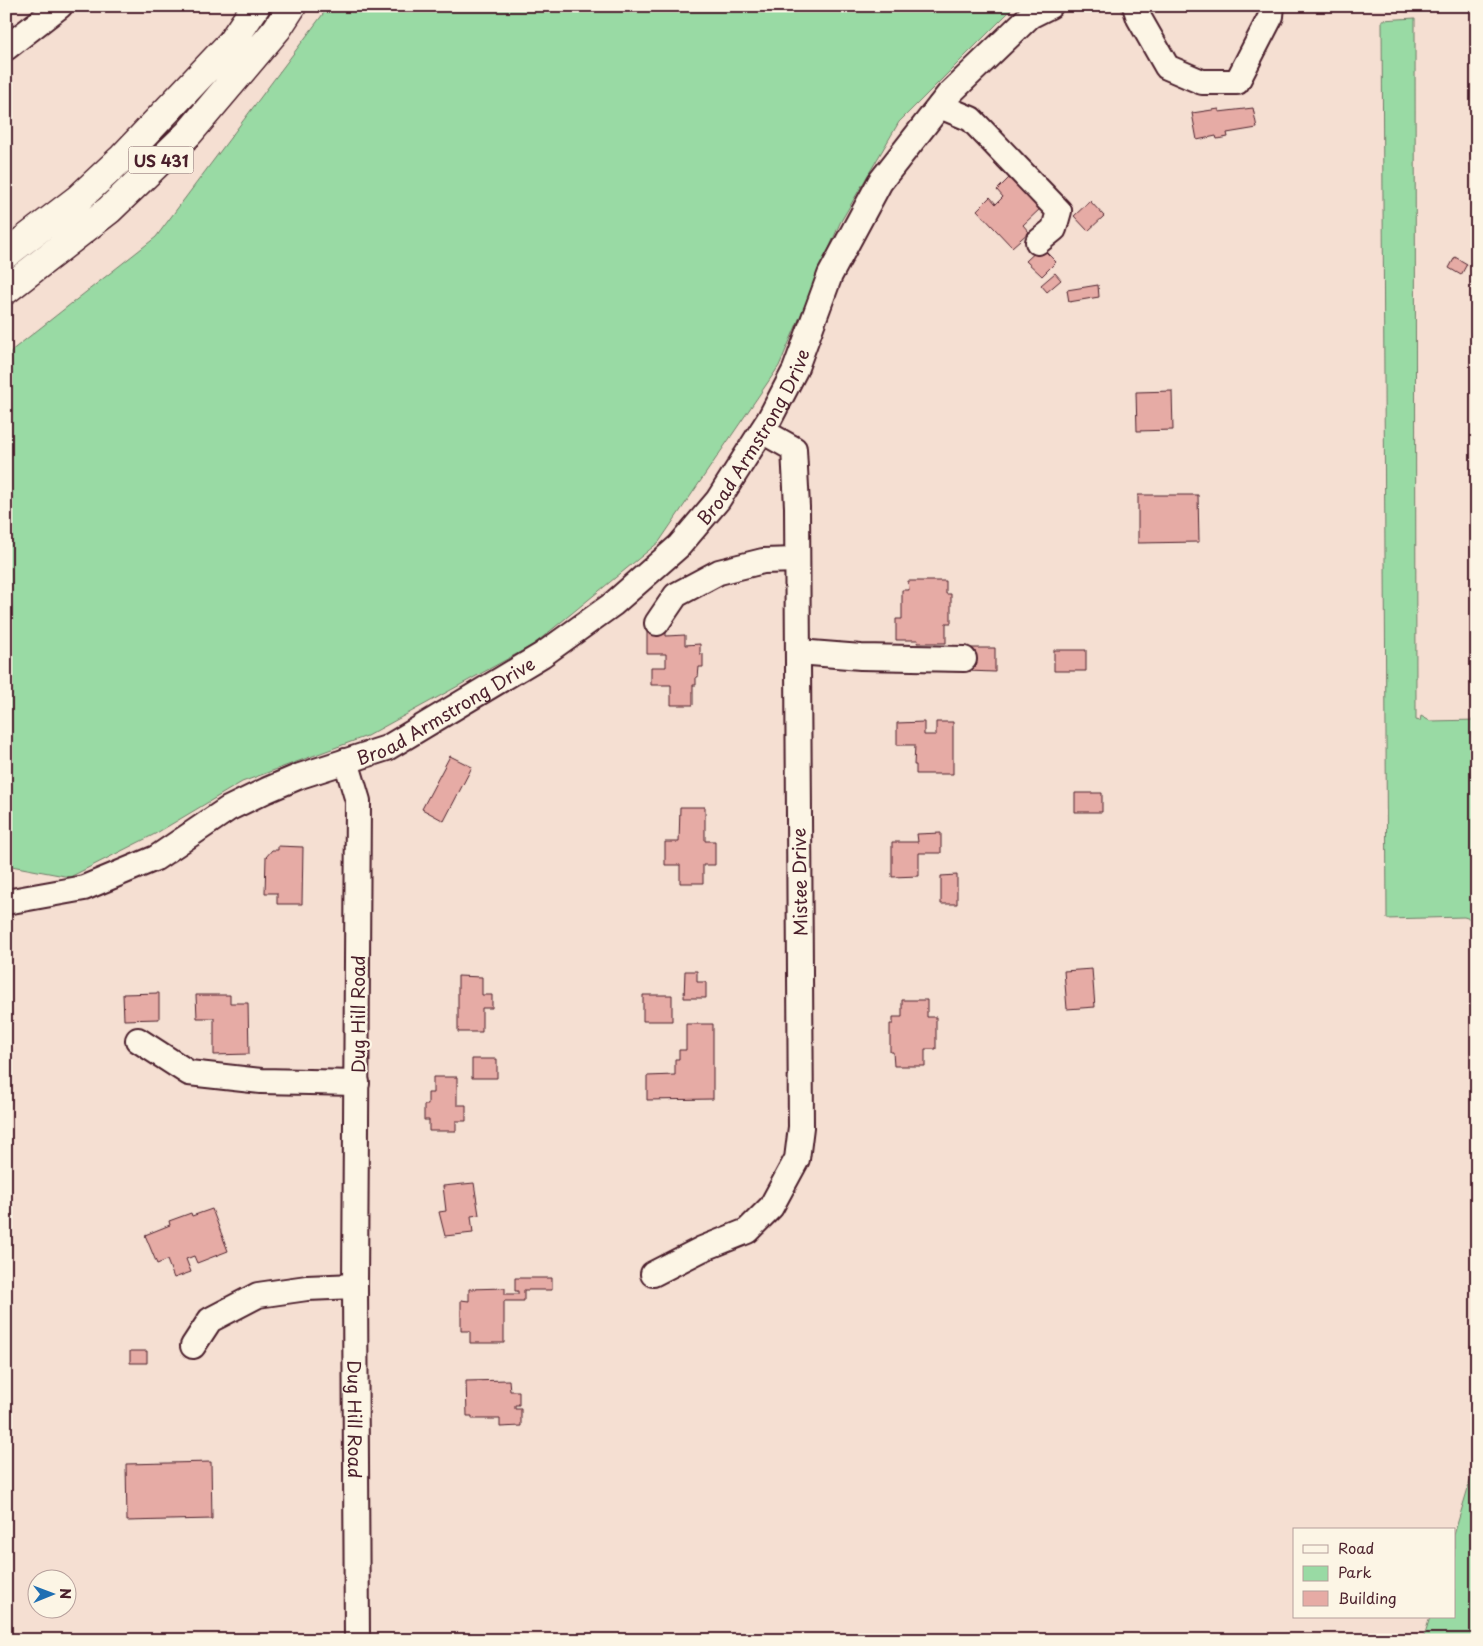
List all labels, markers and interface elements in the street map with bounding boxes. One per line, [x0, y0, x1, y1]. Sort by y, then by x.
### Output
road number: US 431 [128, 146, 194, 174]
street label: Broad Armstrong Drive [690, 345, 815, 530]
street label: Broad Armstrong Drive [353, 649, 539, 771]
street label: Mistee Drive [785, 828, 813, 936]
street label: Dug Hill Road [344, 955, 371, 1073]
street label: Dug Hill Road [342, 1360, 370, 1478]
legend [1293, 1528, 1456, 1618]
text: Road [1338, 1536, 1374, 1559]
text: Park [1338, 1560, 1372, 1583]
north arrow [28, 1568, 78, 1618]
text: Building [1338, 1586, 1397, 1609]
text: N [55, 1588, 76, 1599]

